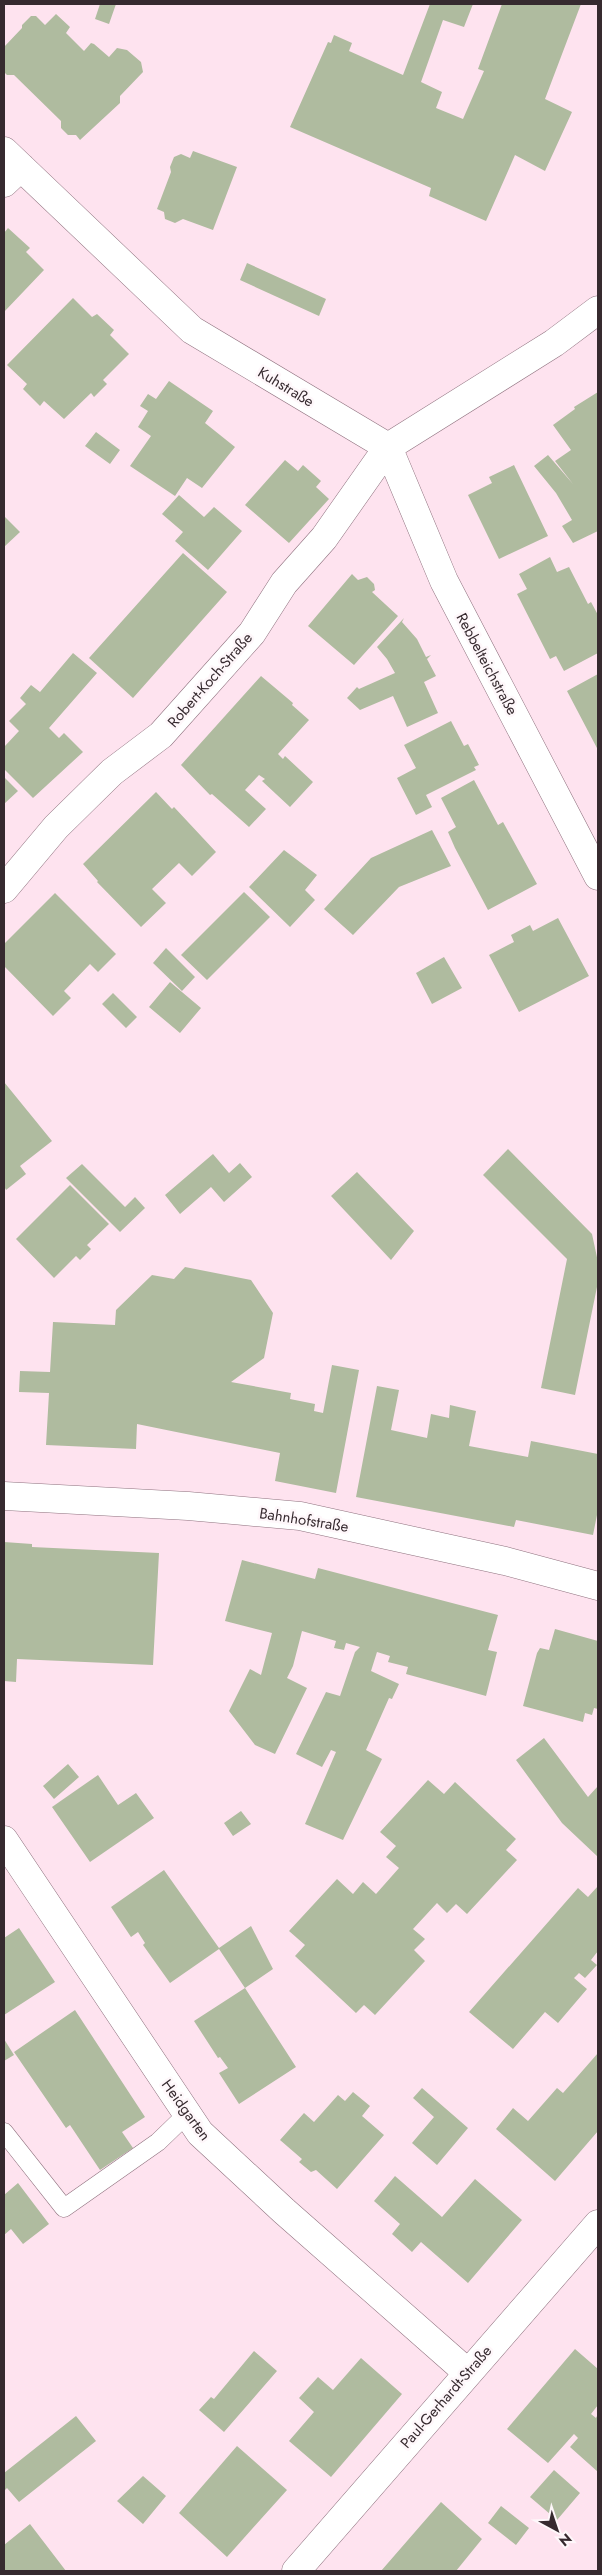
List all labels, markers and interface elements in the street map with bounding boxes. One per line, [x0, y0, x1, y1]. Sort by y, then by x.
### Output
street label: Kuhstraße [254, 362, 318, 413]
street label: Rebbelteichstraße [451, 609, 523, 719]
street label: Robert-Koch-Straße [162, 627, 258, 732]
street label: Bahnhofstraße [258, 1502, 350, 1538]
street label: Heidgarten [156, 2075, 216, 2145]
street label: Paul-Gerhardt-Straße [395, 2341, 497, 2453]
north arrow [532, 2505, 582, 2555]
text: N [555, 2529, 576, 2551]

